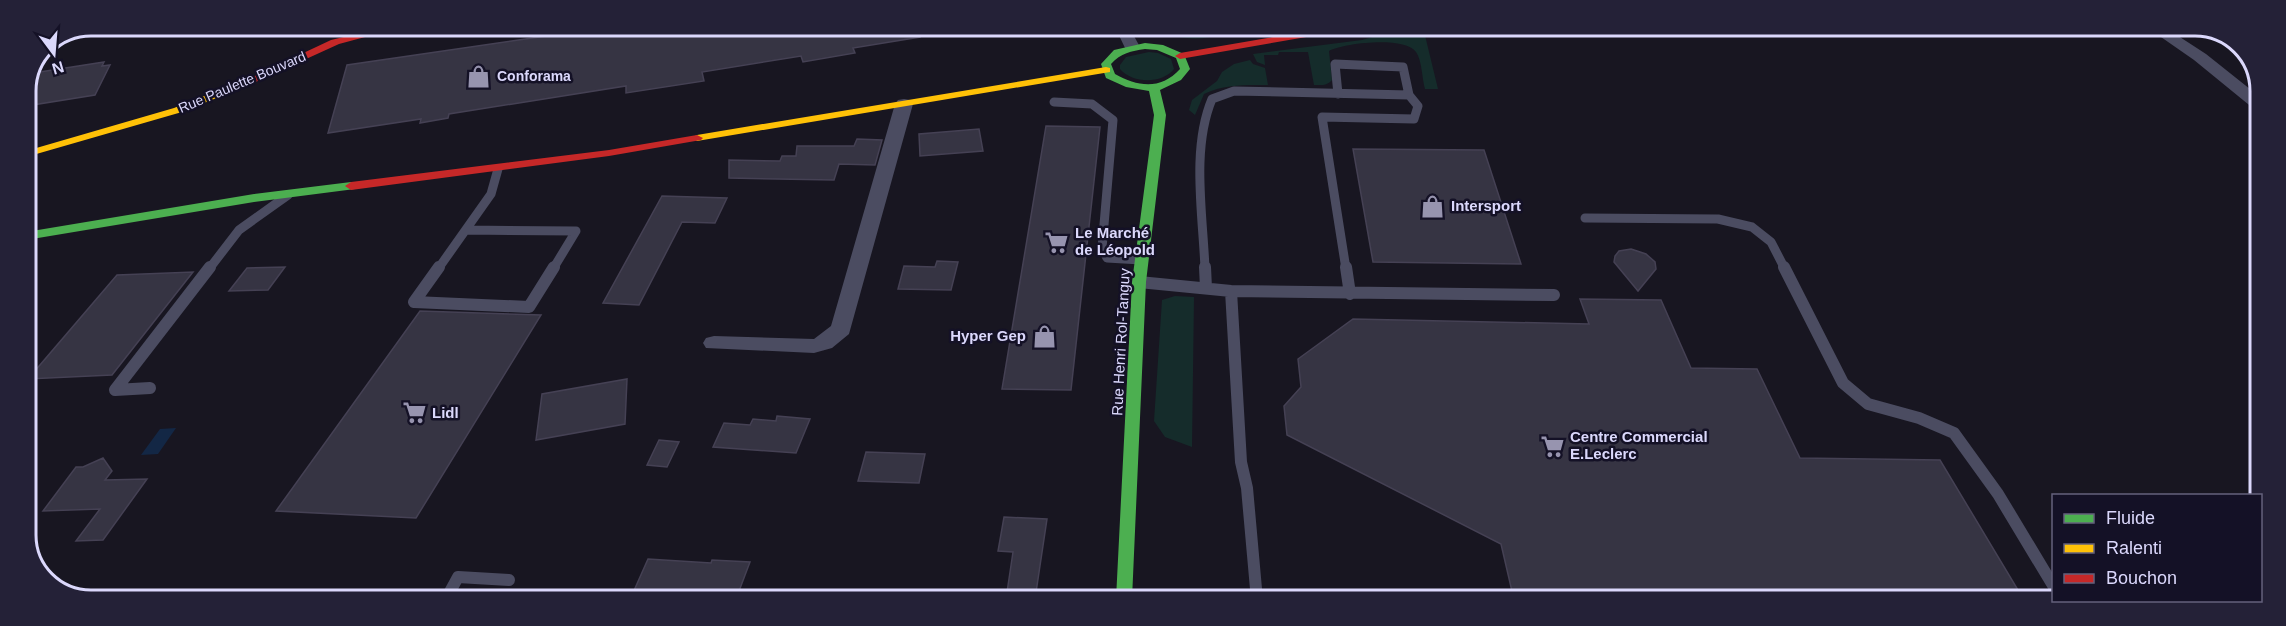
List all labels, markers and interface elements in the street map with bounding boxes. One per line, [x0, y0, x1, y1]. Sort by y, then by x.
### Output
north arrow [24, 24, 84, 84]
street label: Rue Paulette Bouvard [176, 48, 308, 116]
text: N [50, 58, 66, 78]
shop icon: Conforama [466, 63, 492, 89]
place label: Conforama [497, 68, 571, 84]
shop icon: Intersport [1420, 193, 1446, 219]
place label: Intersport [1451, 197, 1521, 214]
place label: Le Marché de Léopold [1075, 224, 1155, 258]
supermarket icon: Le Marché de Léopold [1044, 229, 1070, 255]
street label: Rue Henri Rol-Tanguy [1108, 267, 1133, 416]
shop icon: Hyper Gep [1031, 323, 1057, 349]
place label: Hyper Gep [950, 327, 1026, 344]
supermarket icon: Lidl [401, 400, 427, 426]
place label: Lidl [432, 404, 459, 421]
place label: Centre Commercial E.Leclerc [1570, 428, 1708, 462]
supermarket icon: Centre Commercial E.Leclerc [1539, 433, 1565, 459]
legend [2052, 494, 2262, 602]
text: Fluide [2106, 508, 2155, 528]
text: Ralenti [2106, 538, 2162, 558]
text: Bouchon [2106, 568, 2177, 588]

